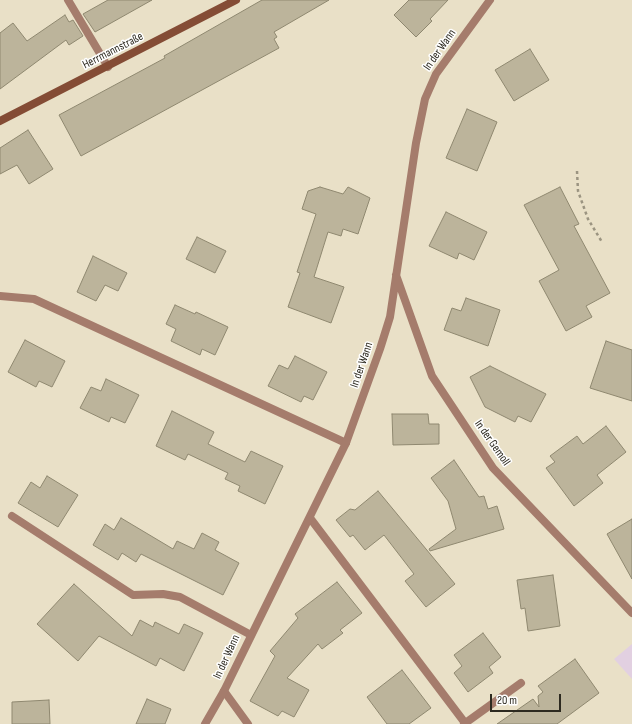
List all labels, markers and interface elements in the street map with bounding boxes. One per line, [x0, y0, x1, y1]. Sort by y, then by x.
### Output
street label: In der Wann [421, 27, 459, 73]
street label: Herrmannstraße [80, 30, 146, 72]
street label: In der Wann [348, 340, 376, 390]
street label: In der Gemoll [471, 417, 513, 469]
street label: In der Wann [211, 633, 243, 681]
scale bar [492, 686, 563, 712]
text: 20 m [497, 693, 517, 708]

